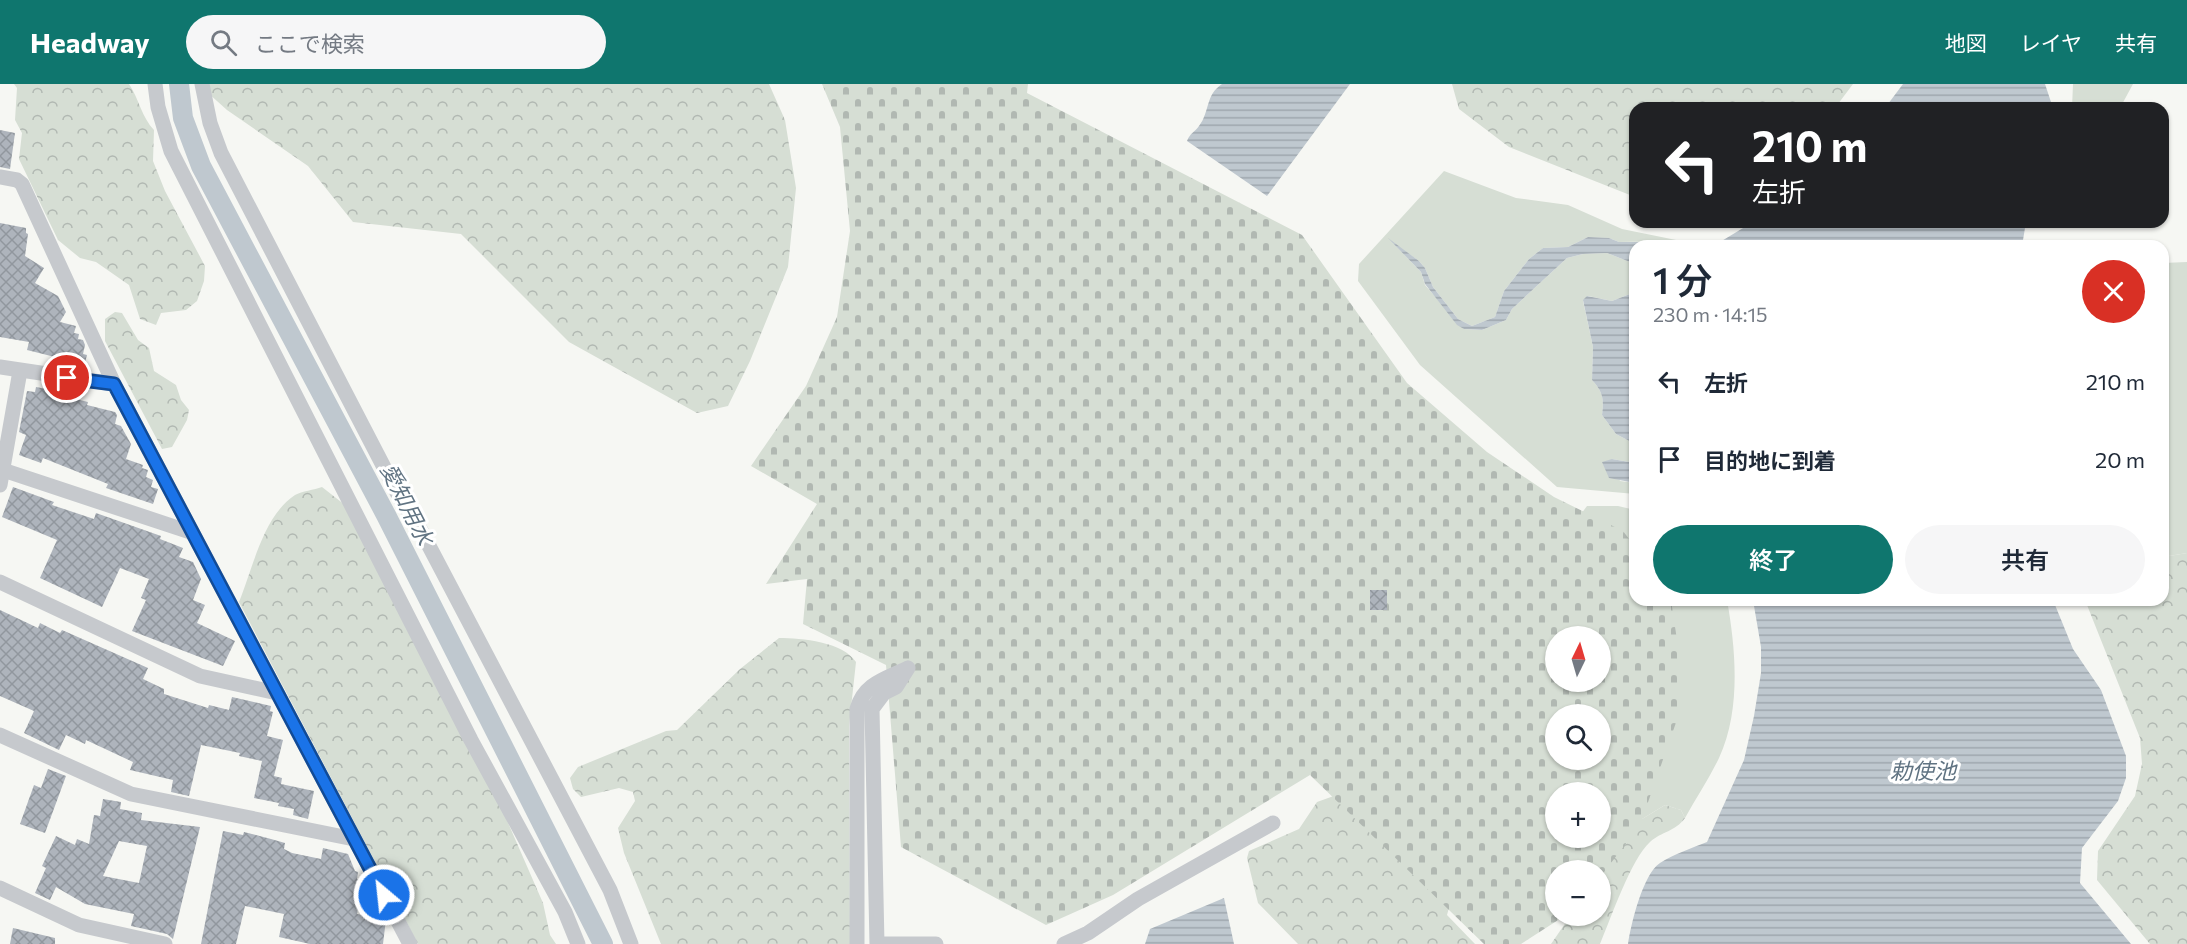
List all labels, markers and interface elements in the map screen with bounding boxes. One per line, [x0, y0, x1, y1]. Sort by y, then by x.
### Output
search box [186, 15, 606, 69]
text: Headway [30, 25, 150, 59]
icon: search [207, 26, 240, 59]
text: ここで検索 [255, 30, 365, 57]
text: 地図 [1945, 30, 1987, 55]
text: レイヤ [2020, 30, 2082, 55]
text: 共有 [2115, 30, 2157, 55]
text: 210 m [1752, 119, 1867, 171]
icon: left [1653, 126, 1731, 204]
text: 左折 [1752, 175, 1806, 208]
text: 1 分 [1653, 257, 1712, 301]
button: close [2082, 260, 2145, 323]
text: 230 m · 14:15 [1653, 302, 1768, 326]
pin [41, 352, 92, 403]
icon: arrive [50, 361, 83, 394]
icon: left [1653, 365, 1686, 398]
text: 210 m [2086, 368, 2145, 395]
text: 左折 [1704, 369, 1748, 396]
icon: arrive [1653, 443, 1686, 476]
text: 20 m [2095, 446, 2145, 473]
text: 目的地に到着 [1704, 447, 1836, 474]
water label: 愛知用水 [375, 458, 440, 551]
button: 終了 [1653, 525, 1893, 594]
button: 共有 [1905, 525, 2145, 594]
north arrow [1545, 626, 1611, 692]
map controls [1545, 626, 1611, 926]
button: search [1545, 704, 1611, 770]
water label: 勅使池 [1890, 757, 1958, 784]
button: + [1545, 782, 1611, 848]
button: − [1545, 860, 1611, 926]
position arrow [352, 863, 416, 927]

